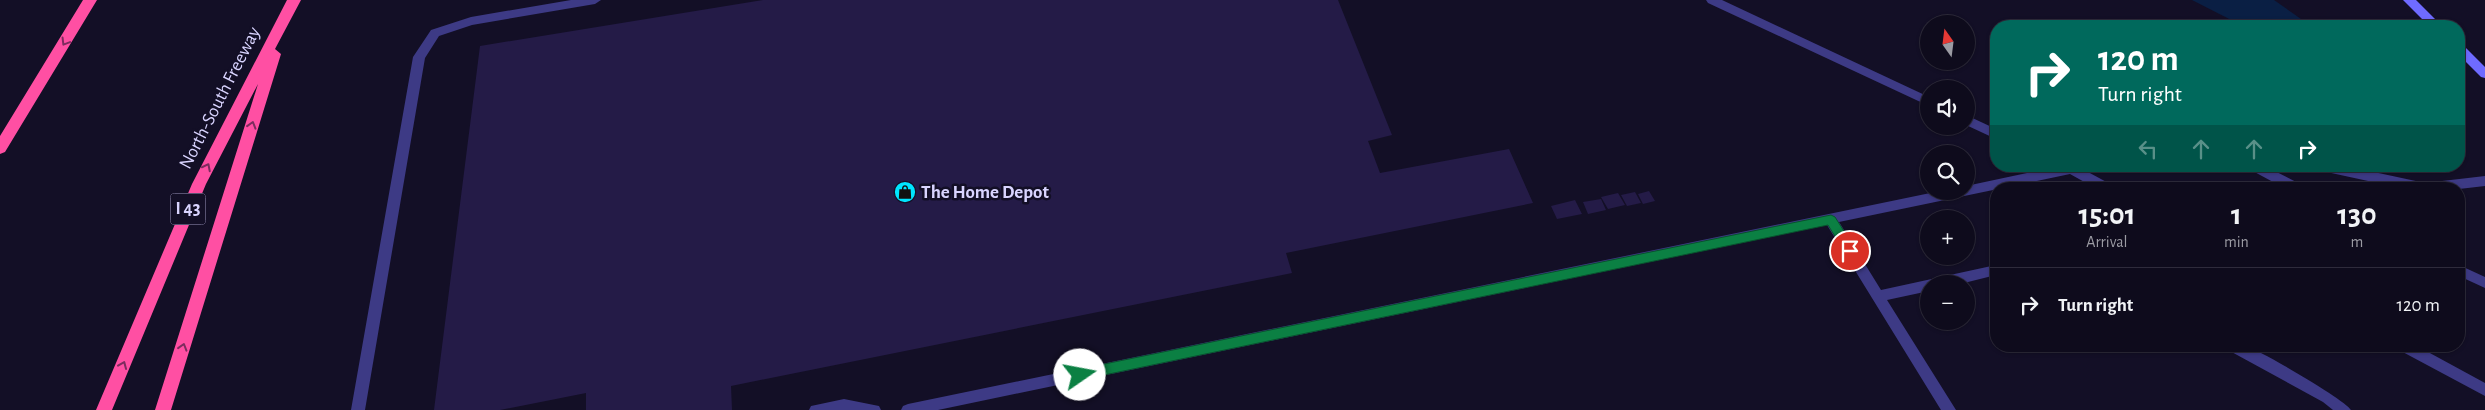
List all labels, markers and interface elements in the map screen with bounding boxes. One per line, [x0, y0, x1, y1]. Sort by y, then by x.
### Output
north arrow [1920, 15, 1975, 70]
map controls [1920, 15, 1975, 330]
street label: North-South Freeway [176, 24, 264, 172]
one-way arrow [61, 36, 71, 45]
icon: right [2015, 40, 2080, 105]
text: 120 m [2098, 42, 2179, 77]
button: sound [1920, 80, 1975, 135]
text: Turn right [2098, 83, 2182, 105]
one-way arrow [246, 121, 256, 129]
icon: left [2134, 135, 2162, 163]
icon: ahead [2187, 135, 2215, 163]
icon: ahead [2240, 135, 2268, 163]
icon: right [2293, 135, 2321, 163]
button: search [1920, 145, 1975, 200]
one-way arrow [201, 164, 211, 173]
shop icon: The Home Depot [893, 180, 917, 204]
place label: The Home Depot [921, 183, 1049, 202]
road number: I 43 [170, 193, 206, 224]
text: 15:01 [2078, 200, 2135, 230]
text: 1 [2231, 200, 2242, 230]
text: 130 [2337, 200, 2377, 230]
button: + [1920, 210, 1975, 265]
pin [1829, 230, 1871, 272]
text: Arrival [2086, 234, 2128, 250]
text: min [2224, 234, 2249, 250]
text: m [2351, 234, 2363, 250]
icon: arrive [1836, 237, 1864, 265]
button: − [1920, 275, 1975, 330]
icon: right [2015, 291, 2043, 319]
text: Turn right [2058, 296, 2133, 315]
text: 120 m [2396, 296, 2440, 315]
one-way arrow [177, 343, 187, 351]
position arrow [1053, 348, 1105, 400]
one-way arrow [116, 361, 127, 370]

